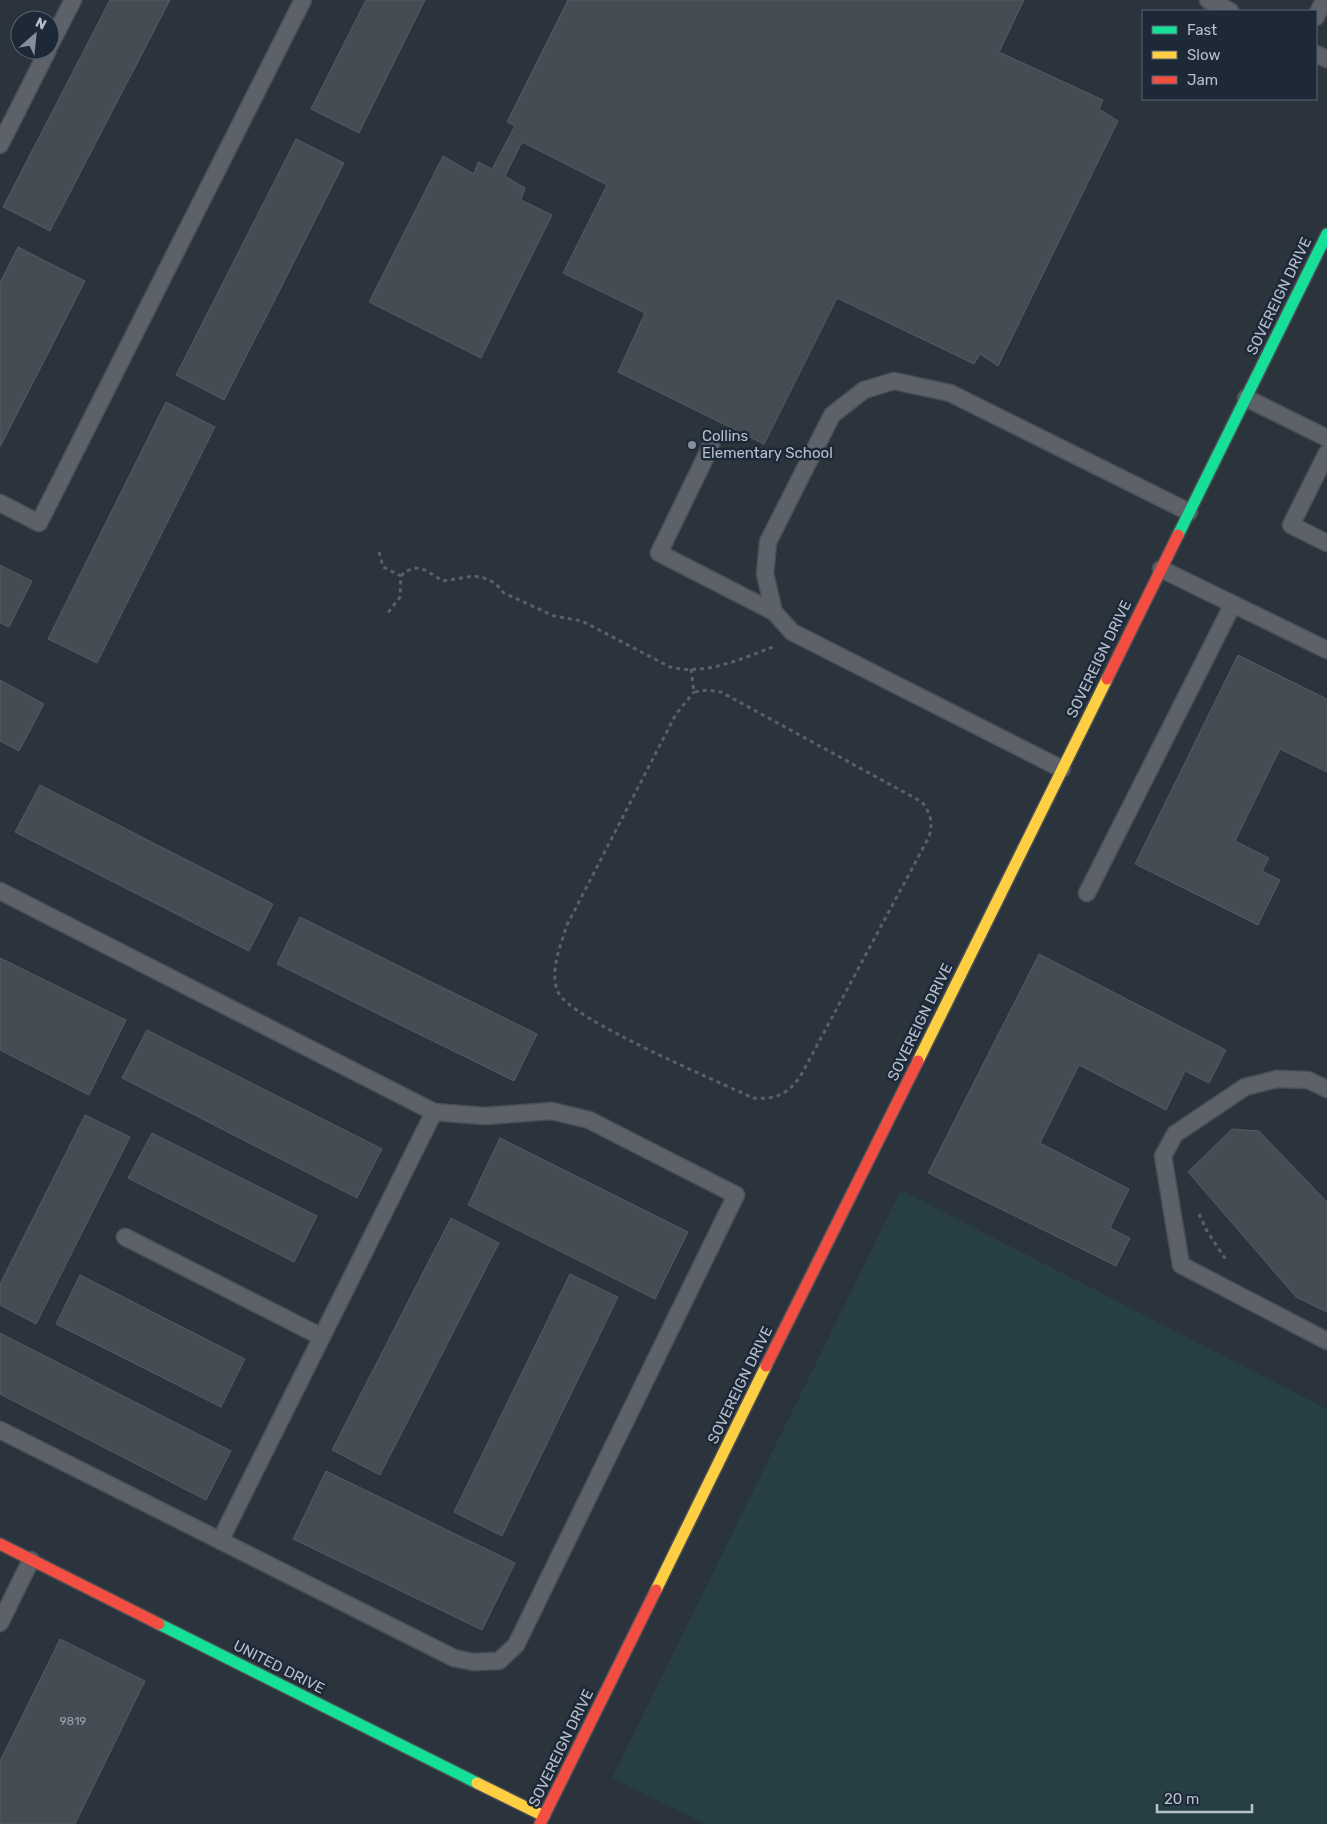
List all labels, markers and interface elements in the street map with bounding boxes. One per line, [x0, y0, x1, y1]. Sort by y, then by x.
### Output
north arrow [10, 10, 60, 60]
legend [1142, 10, 1317, 100]
text: N [32, 14, 49, 34]
text: Fast [1187, 21, 1217, 39]
text: Slow [1187, 46, 1220, 64]
text: Jam [1187, 71, 1218, 89]
street label: SOVEREIGN DRIVE [1243, 234, 1315, 358]
place label: Collins Elementary School [702, 427, 833, 462]
marker: Collins Elementary School [686, 439, 698, 451]
street label: SOVEREIGN DRIVE [1063, 597, 1135, 721]
street label: SOVEREIGN DRIVE [884, 960, 956, 1084]
street label: SOVEREIGN DRIVE [704, 1323, 776, 1447]
street label: UNITED DRIVE [230, 1636, 328, 1698]
street label: SOVEREIGN DRIVE [525, 1686, 597, 1810]
house number: 9819 [59, 1714, 87, 1728]
scale bar [1157, 1782, 1252, 1814]
text: 20 m [1164, 1790, 1199, 1808]

